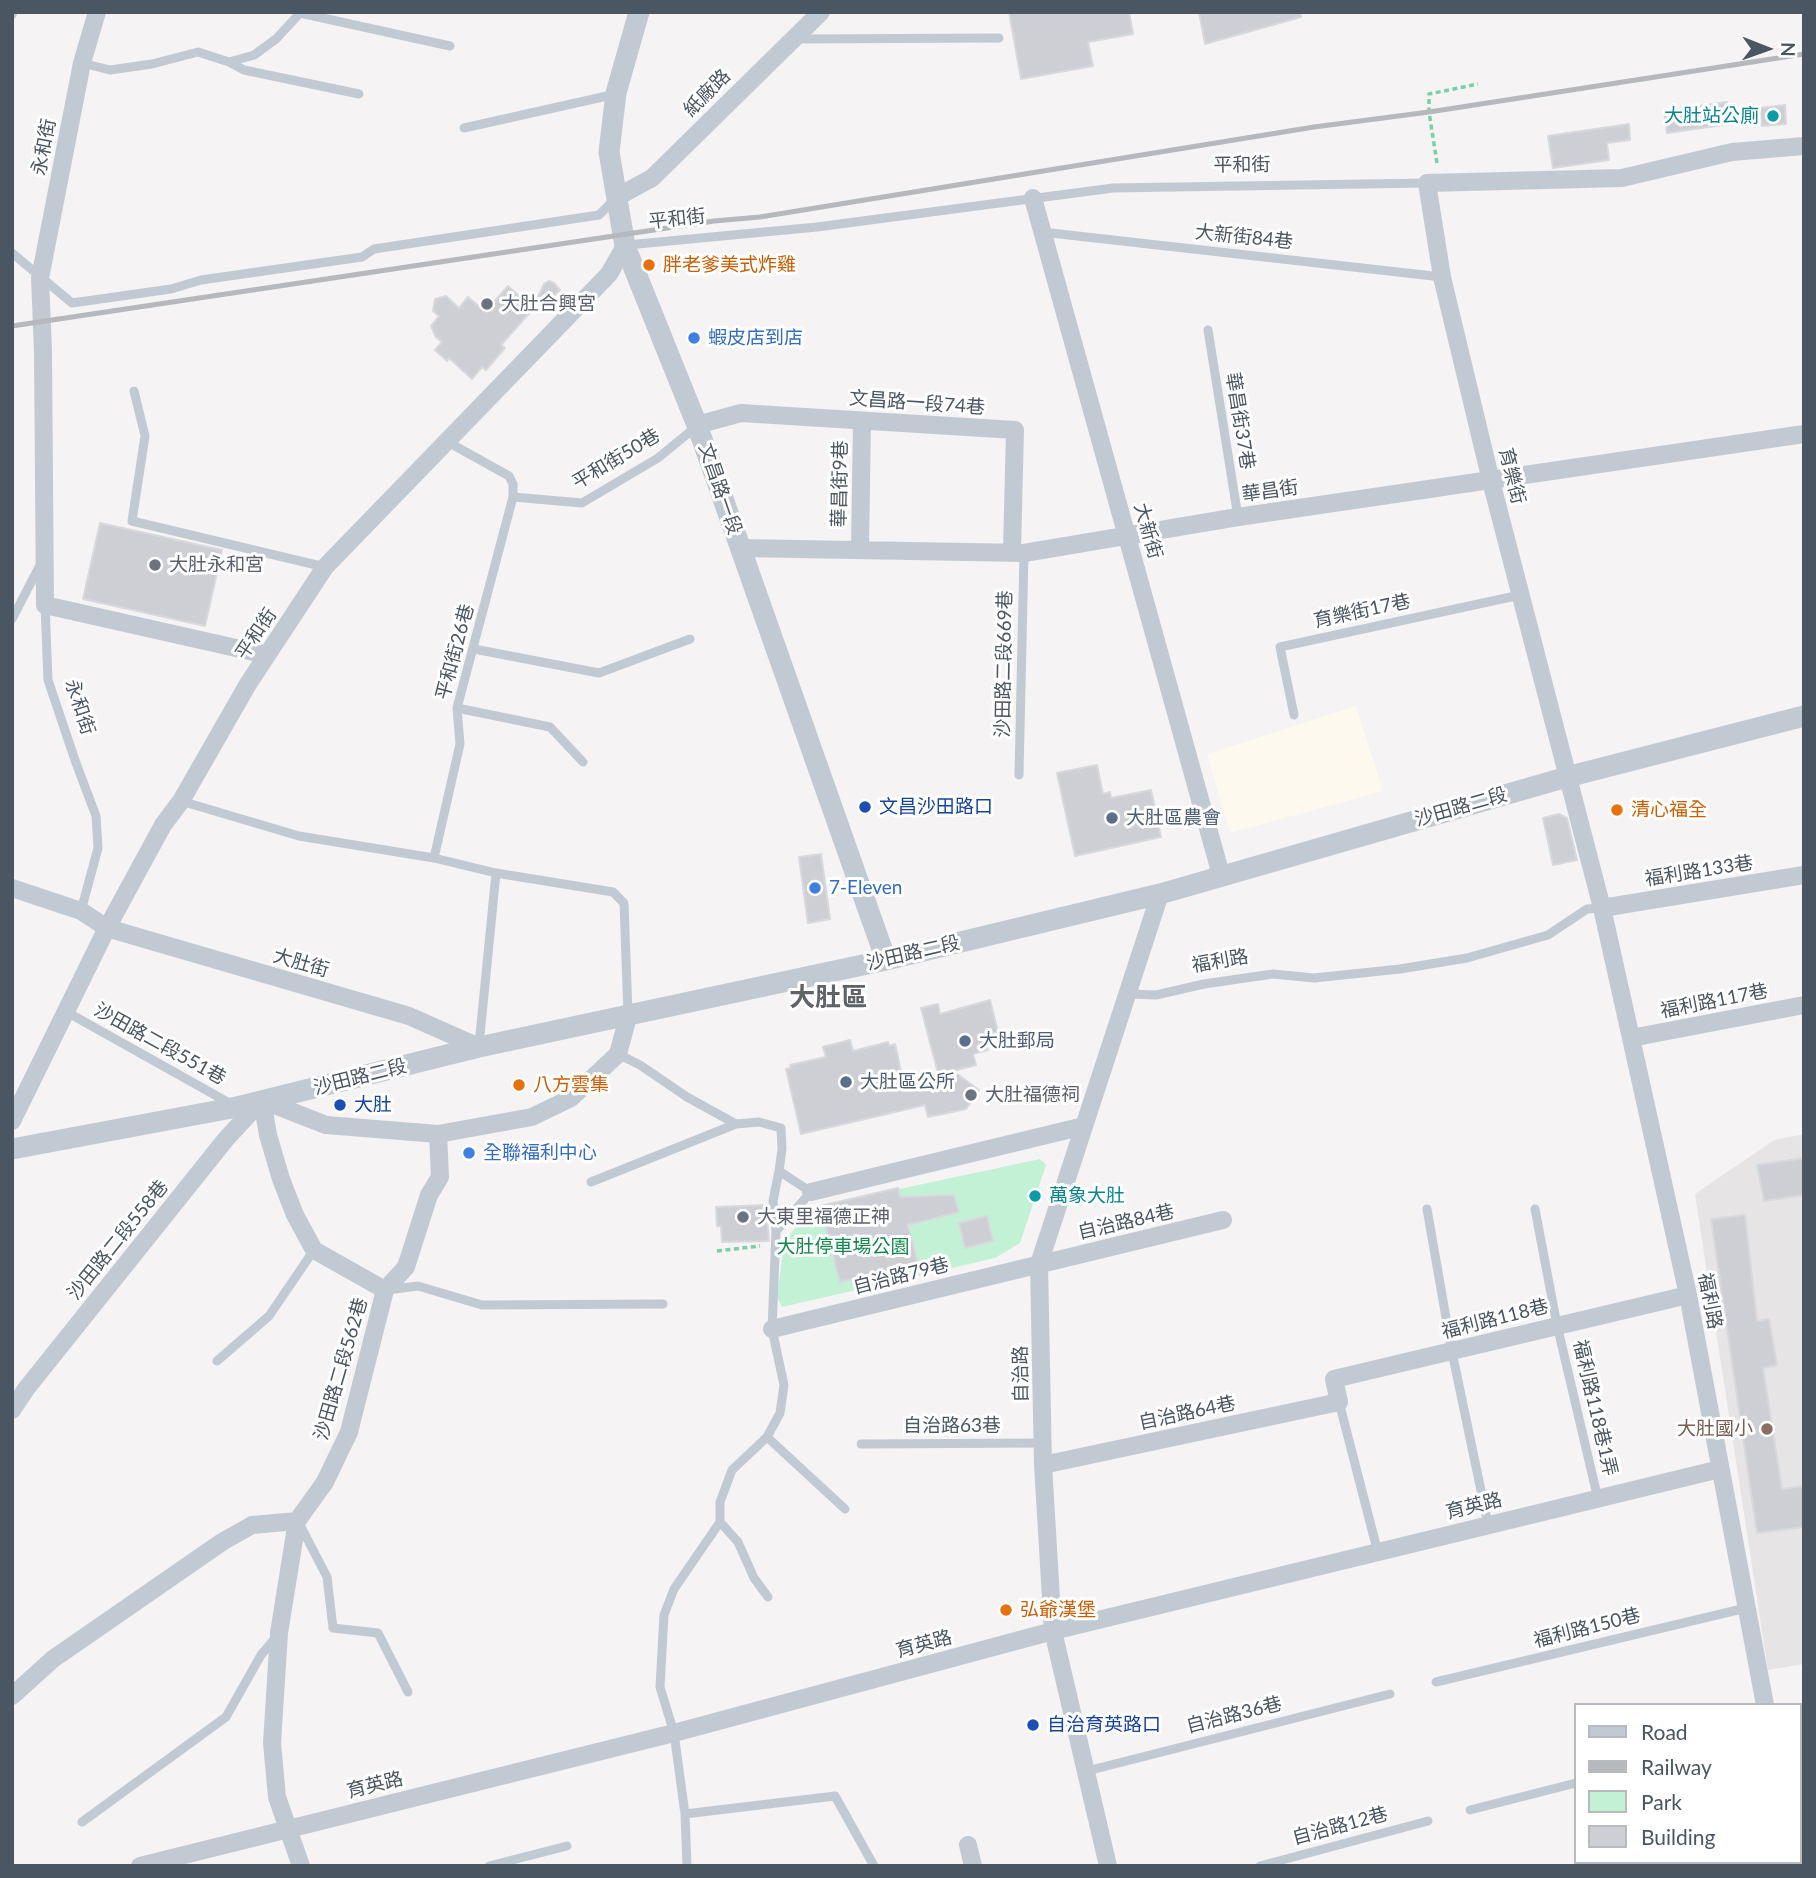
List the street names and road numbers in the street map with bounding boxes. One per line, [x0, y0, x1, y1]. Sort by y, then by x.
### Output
street label: 紙廠路 [679, 65, 735, 121]
street label: 永和街 [27, 117, 61, 177]
street label: 平和街 [1213, 153, 1271, 177]
street label: 平和街 [647, 205, 707, 233]
street label: 大新街84巷 [1194, 221, 1294, 253]
street label: 華昌街37巷 [1221, 371, 1259, 471]
street label: 文昌路一段74巷 [848, 387, 986, 419]
street label: 平和街50巷 [568, 424, 664, 494]
street label: 文昌路一段 [694, 440, 746, 538]
street label: 華昌街9巷 [828, 440, 852, 528]
street label: 育樂街 [1494, 446, 1530, 506]
street label: 華昌街 [1240, 476, 1300, 506]
street label: 大新街 [1129, 500, 1167, 562]
street label: 沙田路二段669巷 [991, 590, 1017, 738]
street label: 育樂街17巷 [1312, 590, 1412, 632]
street label: 平和街26巷 [431, 602, 479, 702]
street label: 平和街 [231, 604, 281, 664]
street label: 永和街 [60, 676, 100, 738]
street label: 沙田路二段 [1412, 783, 1510, 831]
street label: 福利路133巷 [1643, 851, 1755, 891]
street label: 沙田路二段 [864, 931, 962, 975]
street label: 大肚街 [270, 944, 332, 982]
street label: 福利路 [1190, 945, 1250, 977]
street label: 福利路117巷 [1658, 979, 1770, 1023]
street label: 沙田路二段551巷 [90, 998, 230, 1090]
street label: 沙田路二段 [311, 1054, 409, 1100]
street label: 沙田路二段558巷 [63, 1176, 173, 1304]
street label: 自治路84巷 [1076, 1200, 1176, 1244]
street label: 自治路79巷 [851, 1253, 951, 1299]
street label: 福利路 [1693, 1271, 1727, 1331]
street label: 沙田路二段562巷 [310, 1295, 372, 1443]
street label: 福利路118巷 [1439, 1295, 1551, 1343]
street label: 福利路118巷1弄 [1568, 1338, 1622, 1478]
street label: 自治路 [1009, 1345, 1033, 1403]
street label: 自治路64巷 [1137, 1392, 1237, 1434]
street label: 自治路63巷 [903, 1415, 1001, 1437]
street label: 育英路 [1444, 1488, 1504, 1524]
street label: 福利路150巷 [1531, 1604, 1643, 1652]
street label: 育英路 [894, 1626, 954, 1662]
street label: 自治路36巷 [1184, 1692, 1284, 1738]
street label: 育英路 [345, 1767, 405, 1803]
street label: 自治路12巷 [1290, 1802, 1390, 1850]

